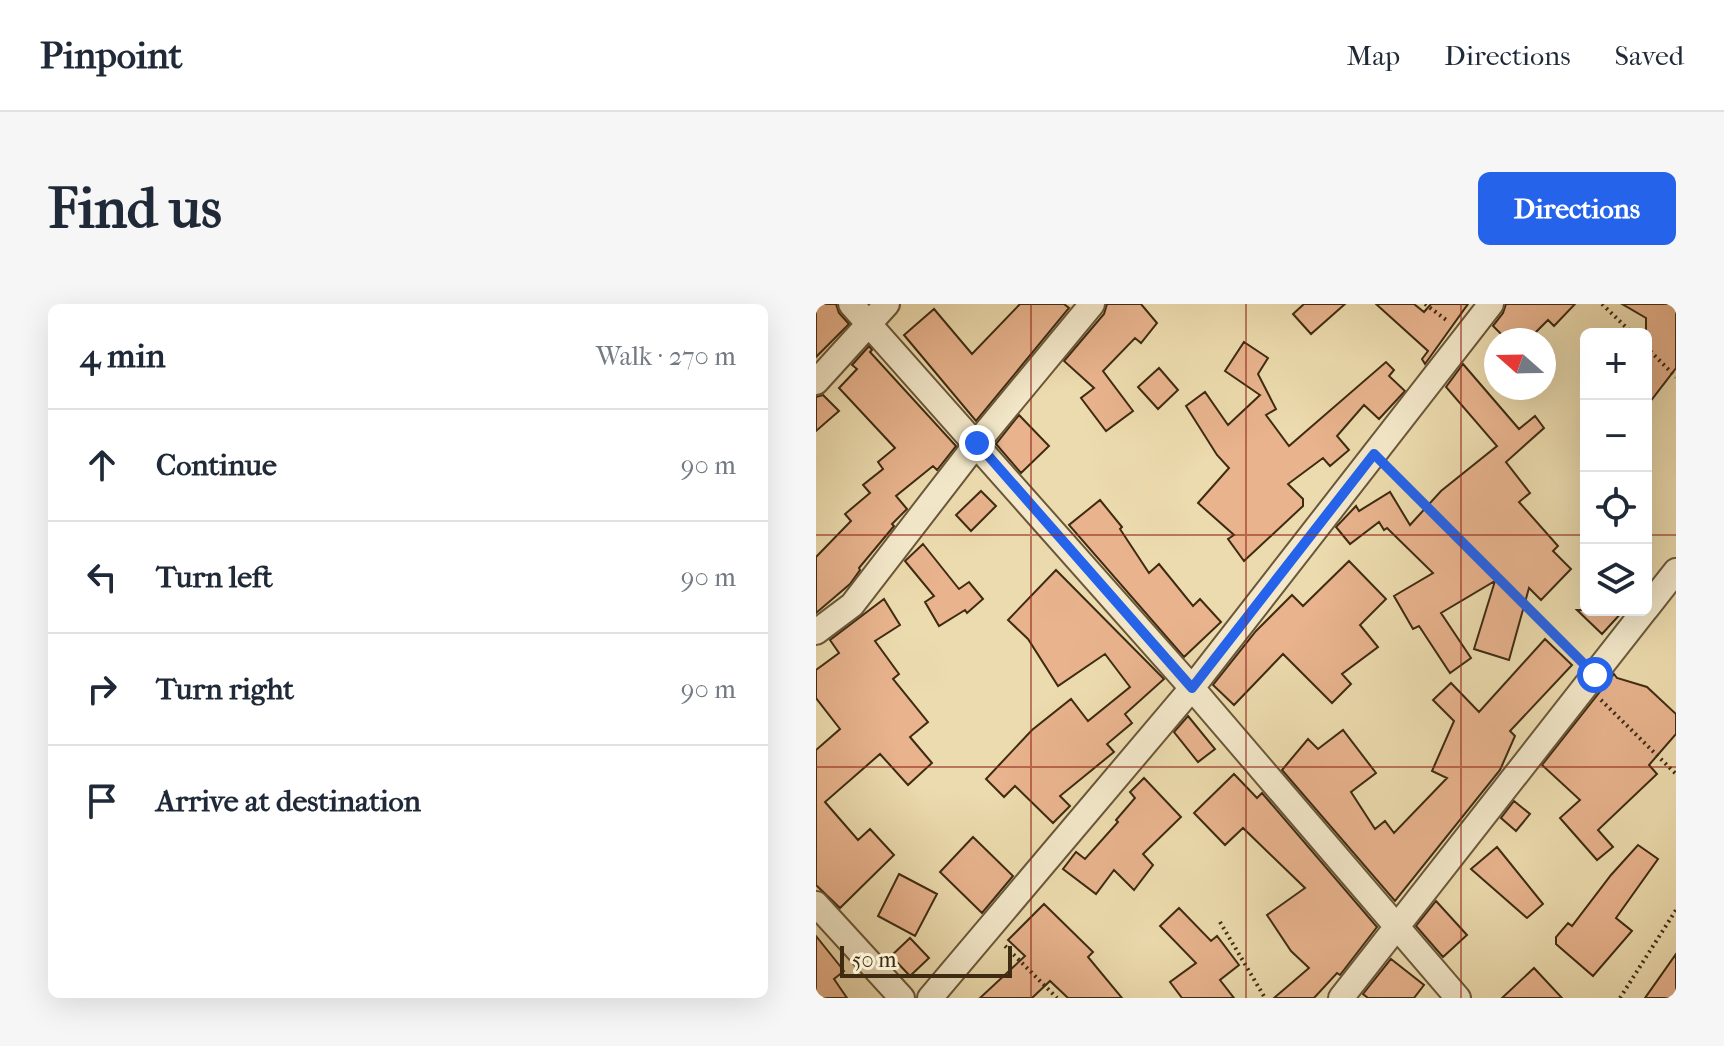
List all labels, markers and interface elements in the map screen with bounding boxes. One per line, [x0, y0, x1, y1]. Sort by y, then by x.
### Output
text: Pinpoint [40, 33, 182, 78]
text: Map [1347, 39, 1400, 72]
text: Directions [1444, 39, 1571, 72]
text: Saved [1615, 39, 1684, 72]
button: Directions [1478, 172, 1676, 245]
text: Find us [48, 176, 222, 241]
north arrow [1484, 328, 1556, 400]
map controls [1580, 328, 1652, 616]
button: + [1580, 328, 1652, 400]
text: 4 min [80, 336, 165, 376]
text: Walk · 270 m [596, 341, 736, 372]
button: − [1580, 400, 1652, 472]
route end [959, 425, 995, 461]
icon: ahead [80, 443, 124, 487]
text: Continue [156, 448, 277, 483]
text: 90 m [681, 450, 736, 481]
button: locate [1580, 472, 1652, 544]
button: layers [1580, 544, 1652, 616]
icon: left [80, 555, 124, 599]
text: Turn left [156, 560, 273, 595]
text: 90 m [681, 562, 736, 593]
route start [1577, 657, 1613, 693]
icon: right [80, 667, 124, 711]
text: Turn right [156, 672, 294, 707]
text: 90 m [681, 674, 736, 705]
icon: arrive [80, 779, 124, 823]
text: Arrive at destination [156, 784, 421, 819]
scale bar [840, 942, 1012, 978]
text: 50 m [852, 947, 897, 973]

